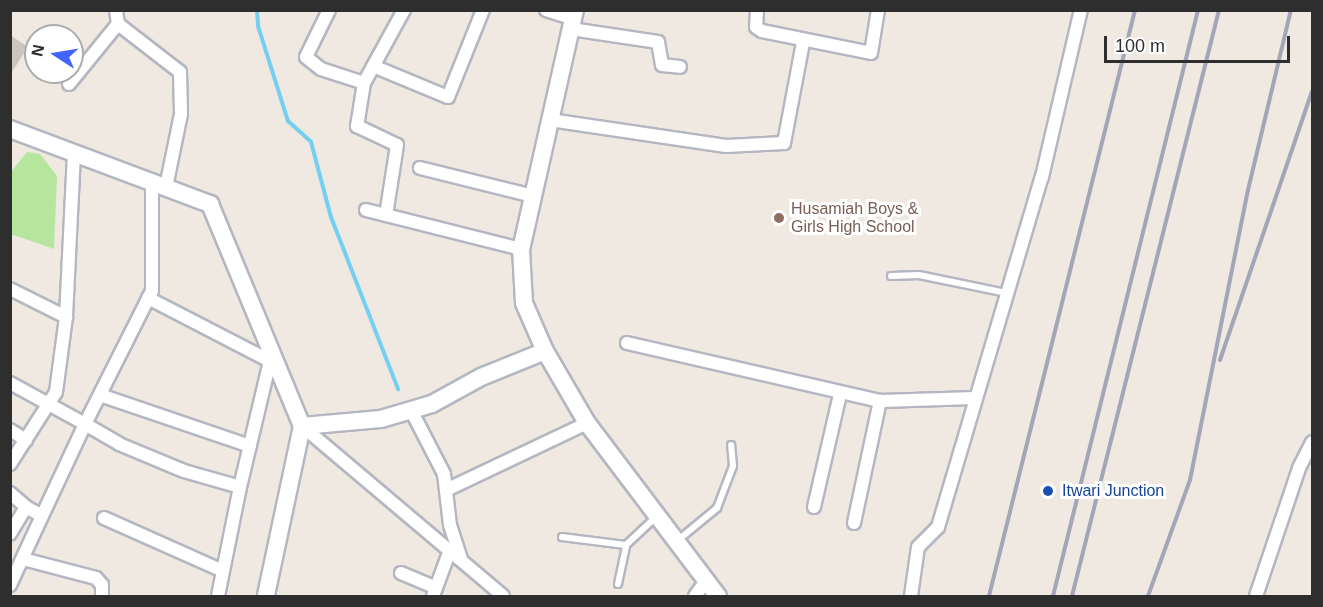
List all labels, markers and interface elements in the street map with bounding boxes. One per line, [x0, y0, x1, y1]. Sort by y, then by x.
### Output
north arrow [24, 24, 84, 84]
scale bar [1107, 24, 1293, 62]
text: 100 m [1115, 36, 1165, 56]
text: N [28, 43, 47, 58]
place label: Husamiah Boys & Girls High School [791, 199, 918, 237]
marker: Husamiah Boys & Girls High School [772, 211, 786, 225]
place label: Itwari Junction [1062, 481, 1164, 501]
marker: Itwari Junction [1039, 482, 1057, 500]

